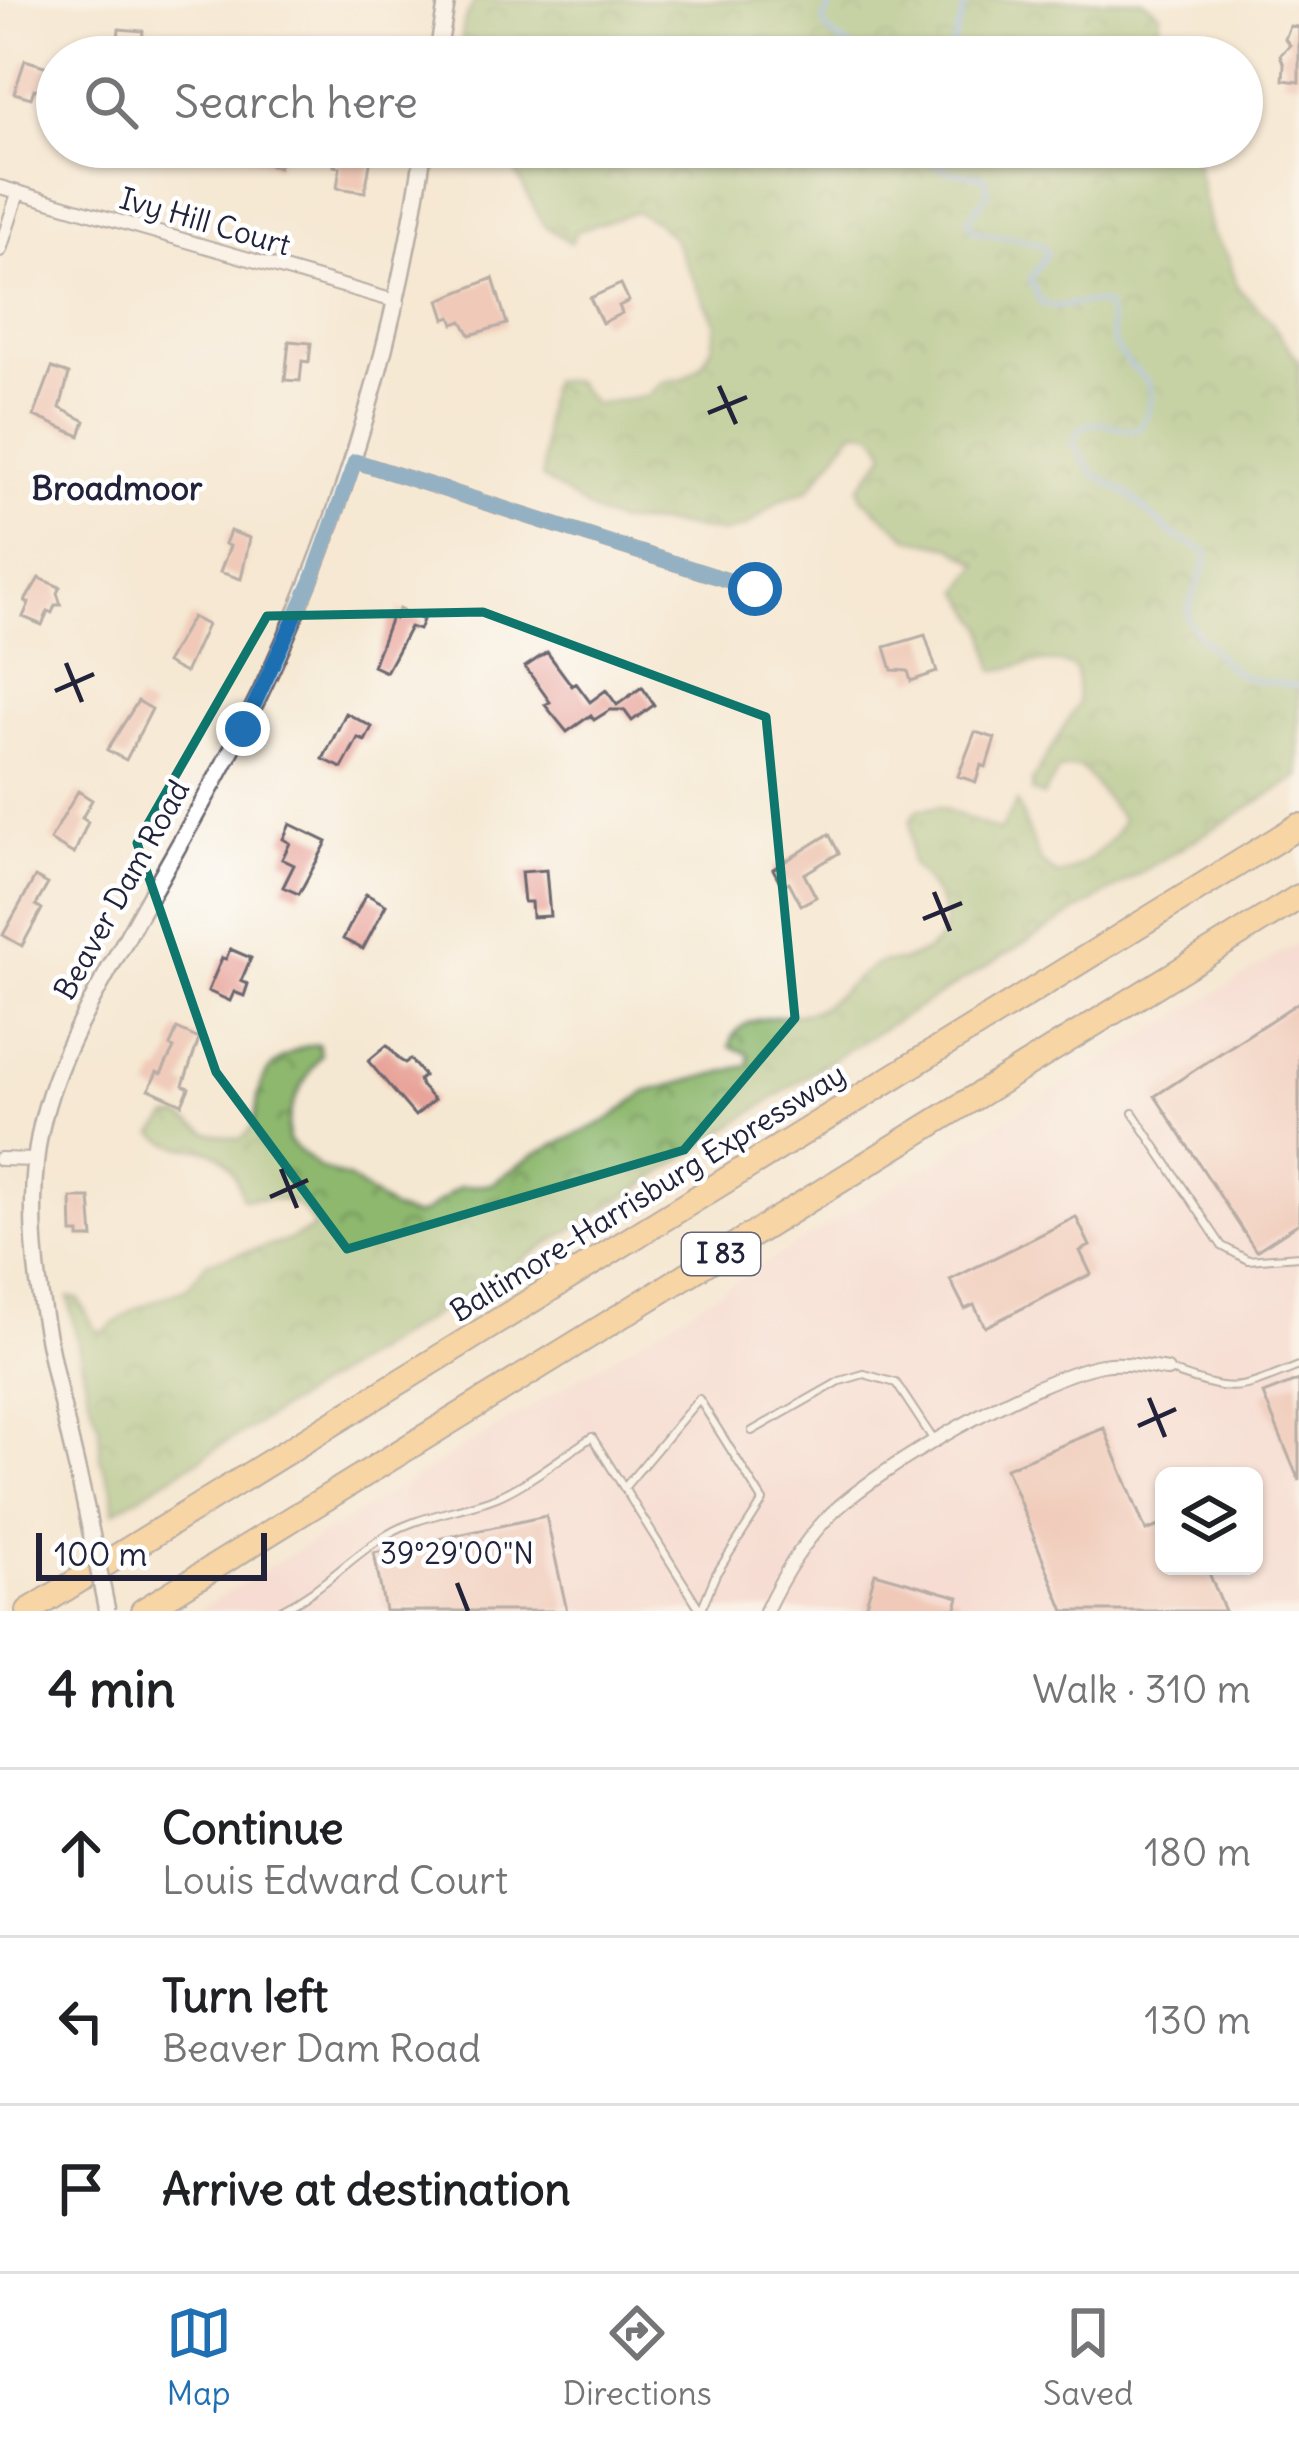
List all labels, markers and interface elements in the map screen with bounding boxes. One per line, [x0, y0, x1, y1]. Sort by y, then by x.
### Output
search box [36, 36, 1263, 168]
icon: search [78, 69, 144, 135]
text: Search here [174, 74, 418, 130]
street label: Ivy Hill Court [116, 179, 295, 264]
district label: Broadmoor [32, 467, 203, 509]
route start [728, 562, 782, 616]
route end [216, 702, 270, 756]
street label: Beaver Dam Road [45, 773, 197, 1006]
street label: Baltimore-Harrisburg Expressway [443, 1054, 852, 1330]
road number: I 83 [682, 1233, 760, 1275]
map controls [1155, 1467, 1263, 1575]
button: layers [1155, 1467, 1263, 1575]
scale bar [36, 1527, 267, 1580]
text: 100 m [54, 1533, 147, 1575]
text: 39°29'00"N [380, 1534, 534, 1572]
text: 4 min [48, 1657, 175, 1721]
text: Walk · 310 m [1032, 1665, 1251, 1714]
text: Continue [162, 1800, 344, 1856]
icon: ahead [48, 1820, 114, 1886]
text: 180 m [1144, 1828, 1251, 1877]
text: Louis Edward Court [162, 1856, 508, 1905]
text: Turn left [162, 1968, 328, 2024]
icon: left [48, 1988, 114, 2054]
text: 130 m [1144, 1996, 1251, 2045]
text: Beaver Dam Road [162, 2024, 481, 2073]
icon: arrive [48, 2156, 114, 2222]
text: Arrive at destination [162, 2161, 571, 2217]
tab: Map [166, 2300, 232, 2414]
tab: Directions [563, 2300, 712, 2414]
tab: Saved [1043, 2300, 1133, 2414]

